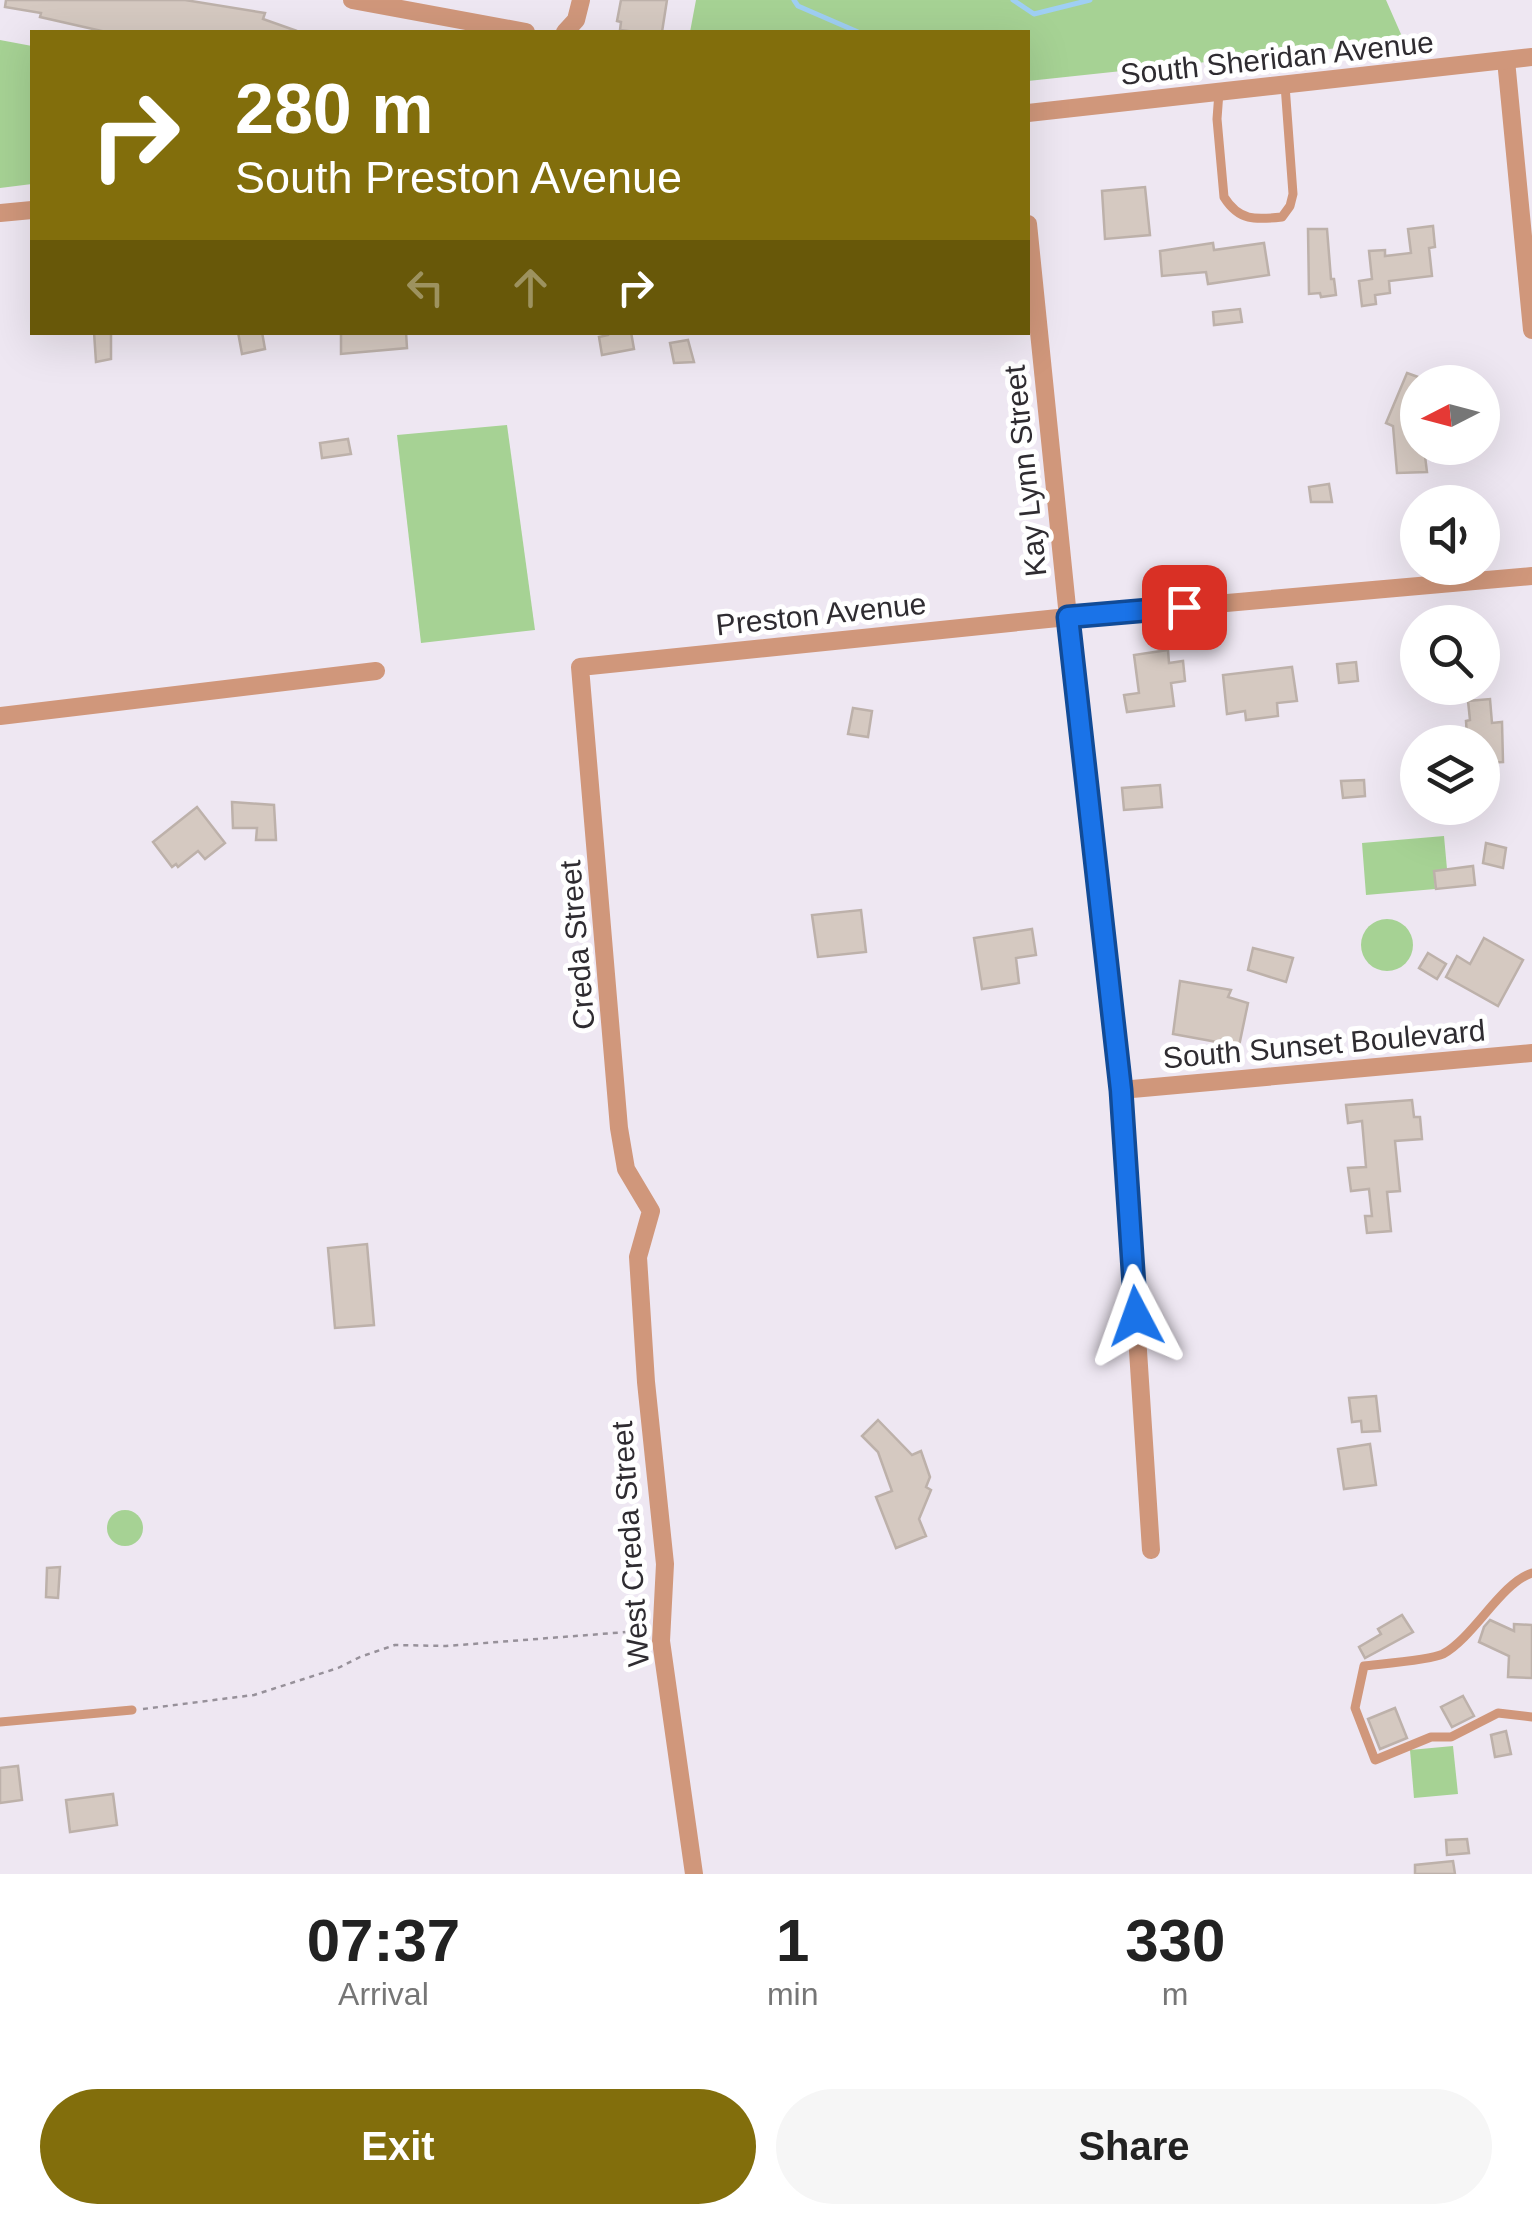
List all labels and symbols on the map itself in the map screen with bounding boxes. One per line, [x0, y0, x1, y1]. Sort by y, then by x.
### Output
street label: South Sheridan Avenue [1119, 25, 1435, 91]
street label: Kay Lynn Street [997, 363, 1053, 578]
north arrow [1400, 365, 1500, 465]
pin [1142, 565, 1227, 650]
street label: Preston Avenue [714, 587, 928, 641]
street label: Creda Street [553, 858, 601, 1031]
street label: South Sunset Boulevard [1161, 1013, 1487, 1075]
position arrow [1084, 1264, 1188, 1368]
street label: West Creda Street [605, 1419, 655, 1668]

